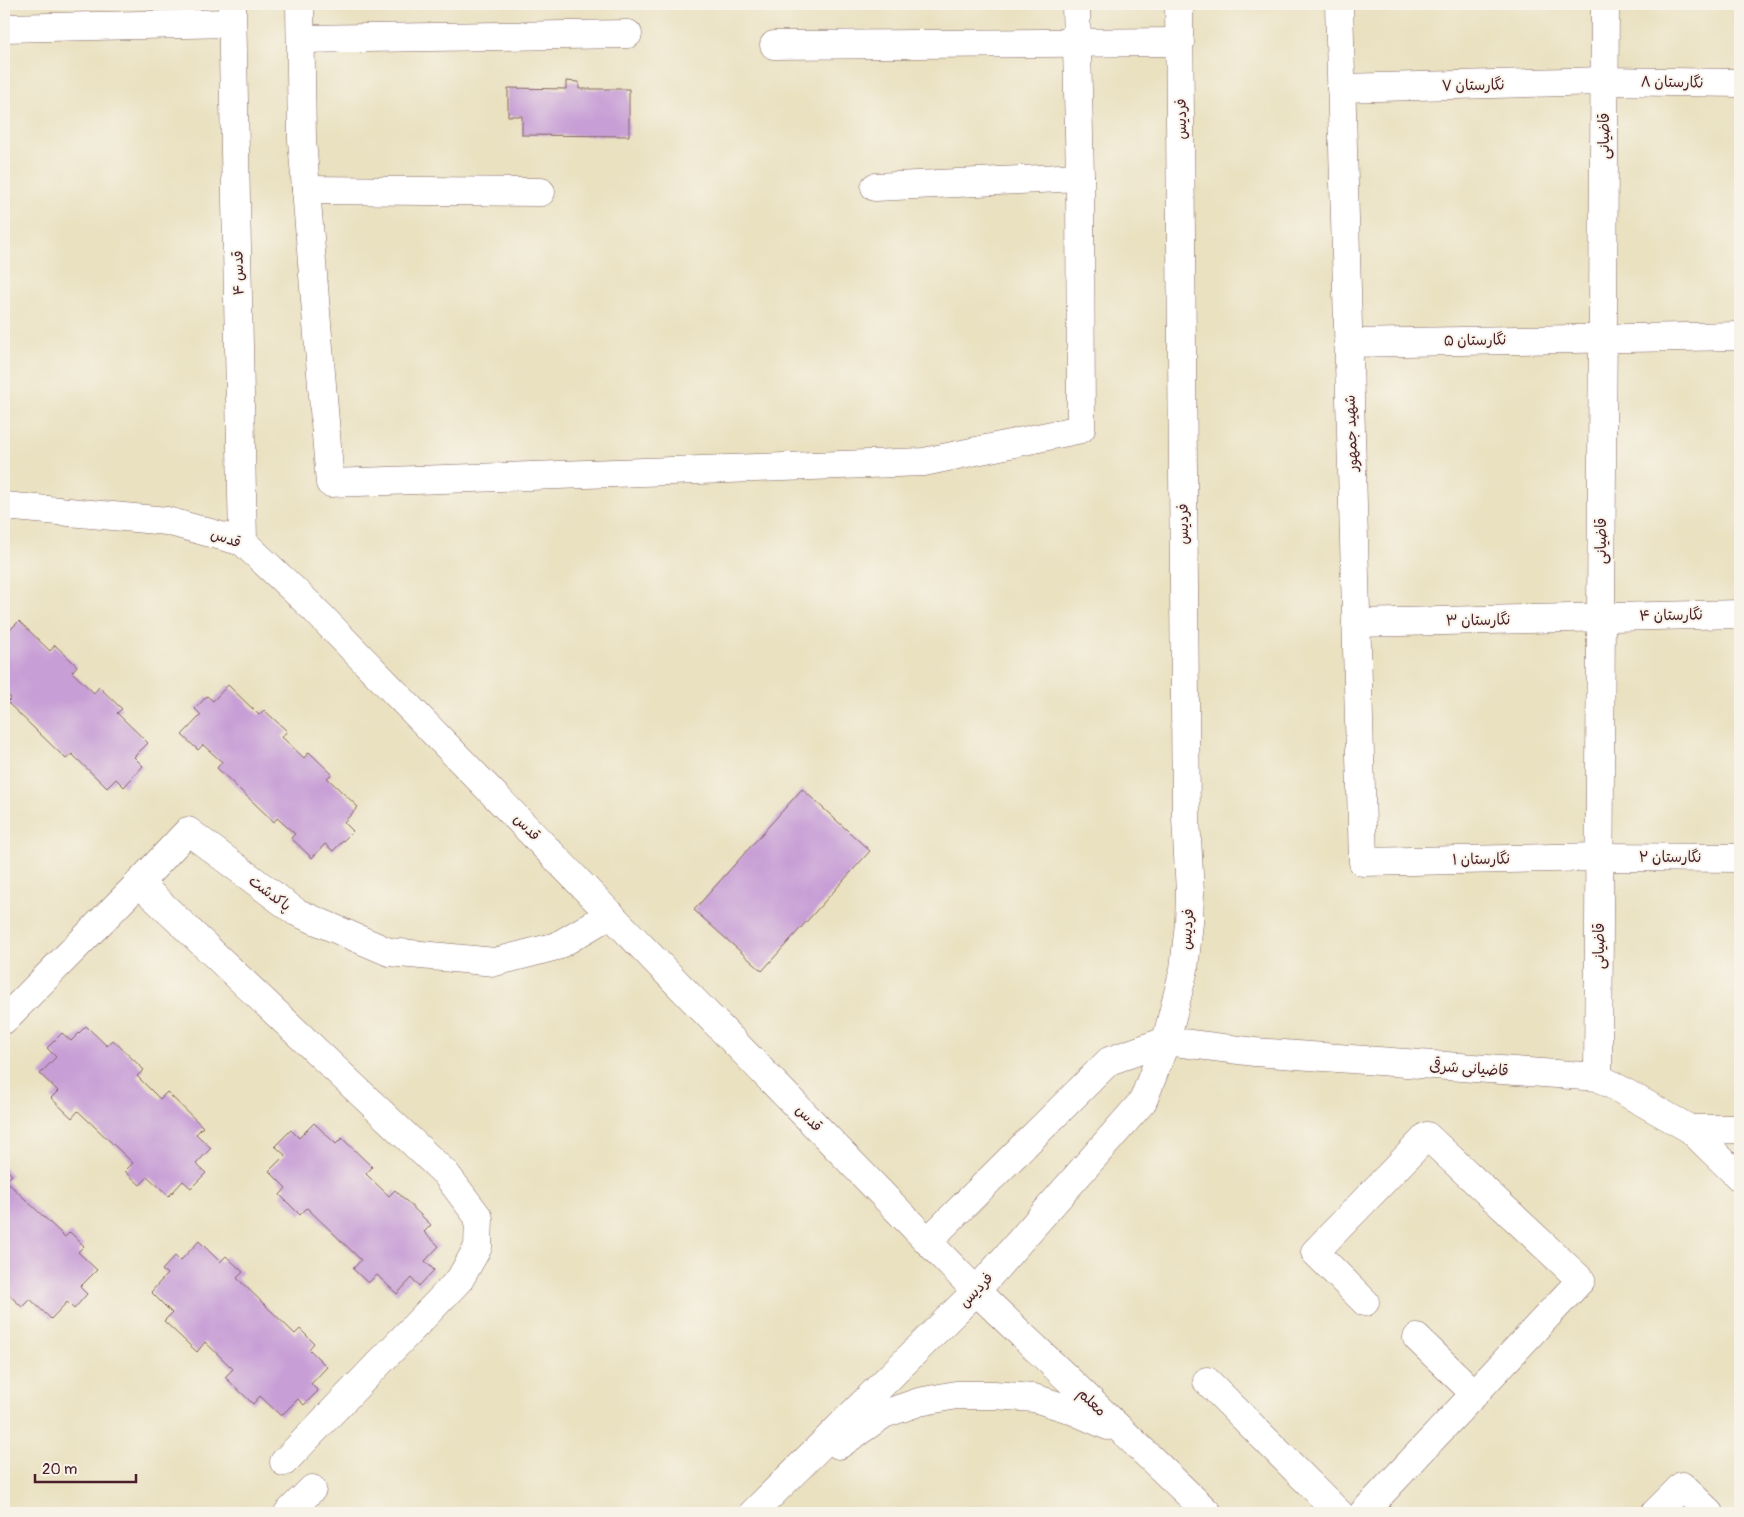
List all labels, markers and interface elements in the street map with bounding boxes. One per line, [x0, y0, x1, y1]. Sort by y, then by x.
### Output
street label: نگارستان ۸ [1640, 72, 1704, 93]
street label: نگارستان ۷ [1441, 75, 1505, 96]
street label: فردیس [1172, 98, 1191, 140]
street label: قاضیانی [1595, 113, 1614, 159]
street label: قدس ۴ [229, 250, 248, 296]
street label: نگارستان ۵ [1443, 330, 1507, 351]
street label: شهید جمهور [1341, 394, 1362, 473]
street label: فردیس [1174, 503, 1193, 545]
street label: قاضیانی [1592, 518, 1611, 564]
street label: قدس [208, 524, 243, 552]
street label: نگارستان ۴ [1639, 605, 1703, 626]
street label: نگارستان ۳ [1445, 610, 1511, 631]
street label: قدس [509, 810, 544, 845]
street label: نگارستان ۲ [1639, 848, 1701, 867]
street label: نگارستان ۱ [1452, 849, 1510, 870]
street label: پاکدشت [245, 871, 295, 916]
street label: فردیس [1177, 908, 1198, 950]
street label: قاضیانی [1590, 923, 1609, 969]
street label: قاضیانی شرقی [1429, 1054, 1509, 1081]
street label: قدس [791, 1101, 826, 1136]
street label: فردیس [955, 1269, 997, 1312]
street label: معلم [1072, 1384, 1110, 1422]
scale bar [35, 1452, 136, 1484]
text: 20 m [42, 1460, 77, 1479]

